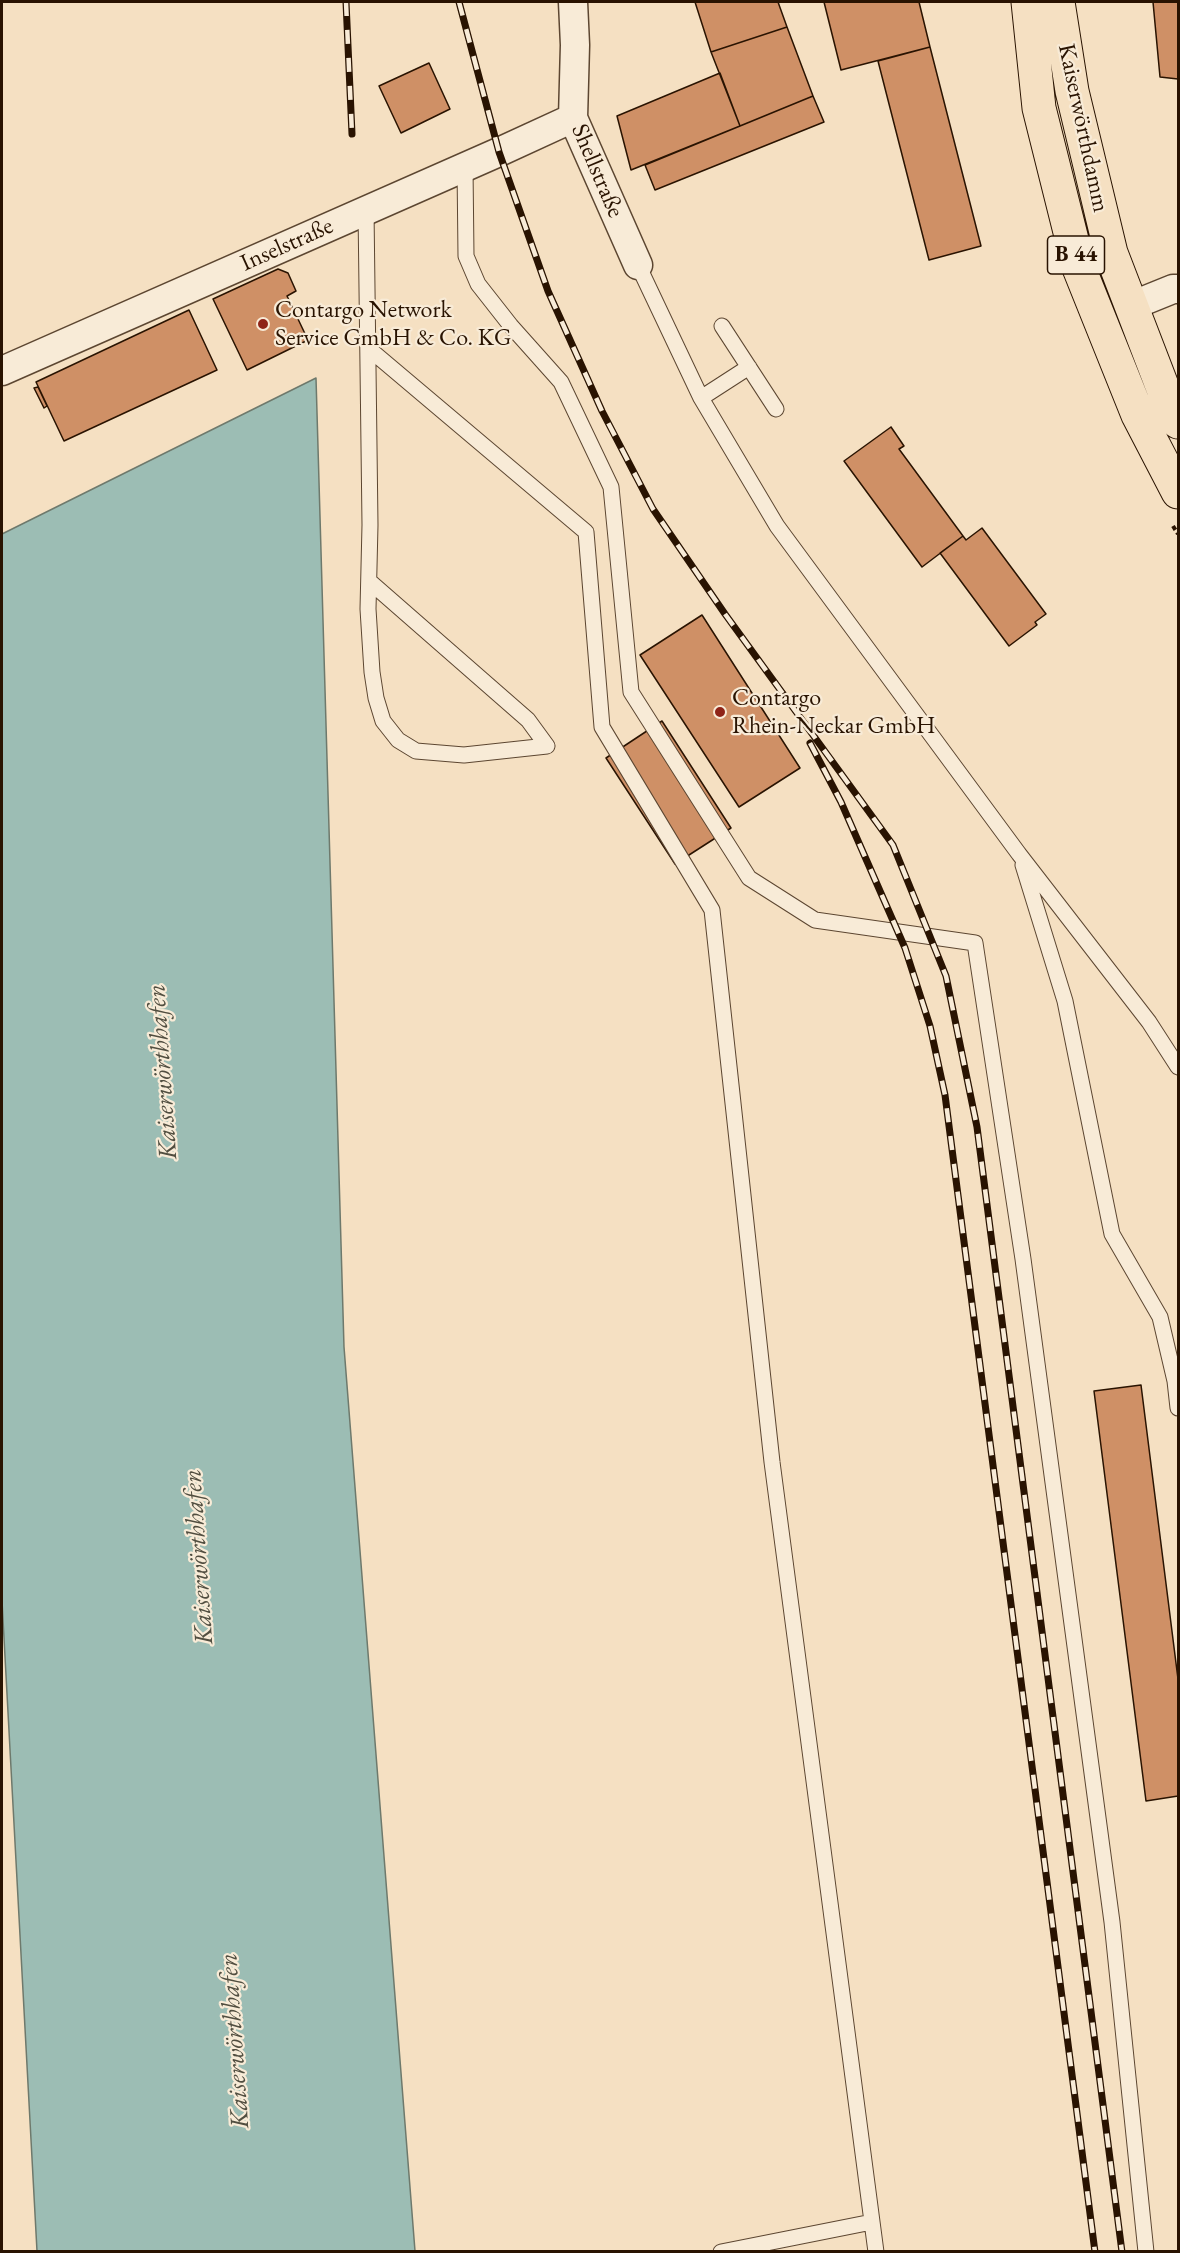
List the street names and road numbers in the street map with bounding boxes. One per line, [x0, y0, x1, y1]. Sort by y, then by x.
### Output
street label: Kaiserwörthdamm [1051, 41, 1115, 215]
street label: Shellstraße [564, 120, 630, 222]
street label: Inselstraße [236, 212, 338, 278]
road number: B 44 [1048, 236, 1104, 274]

